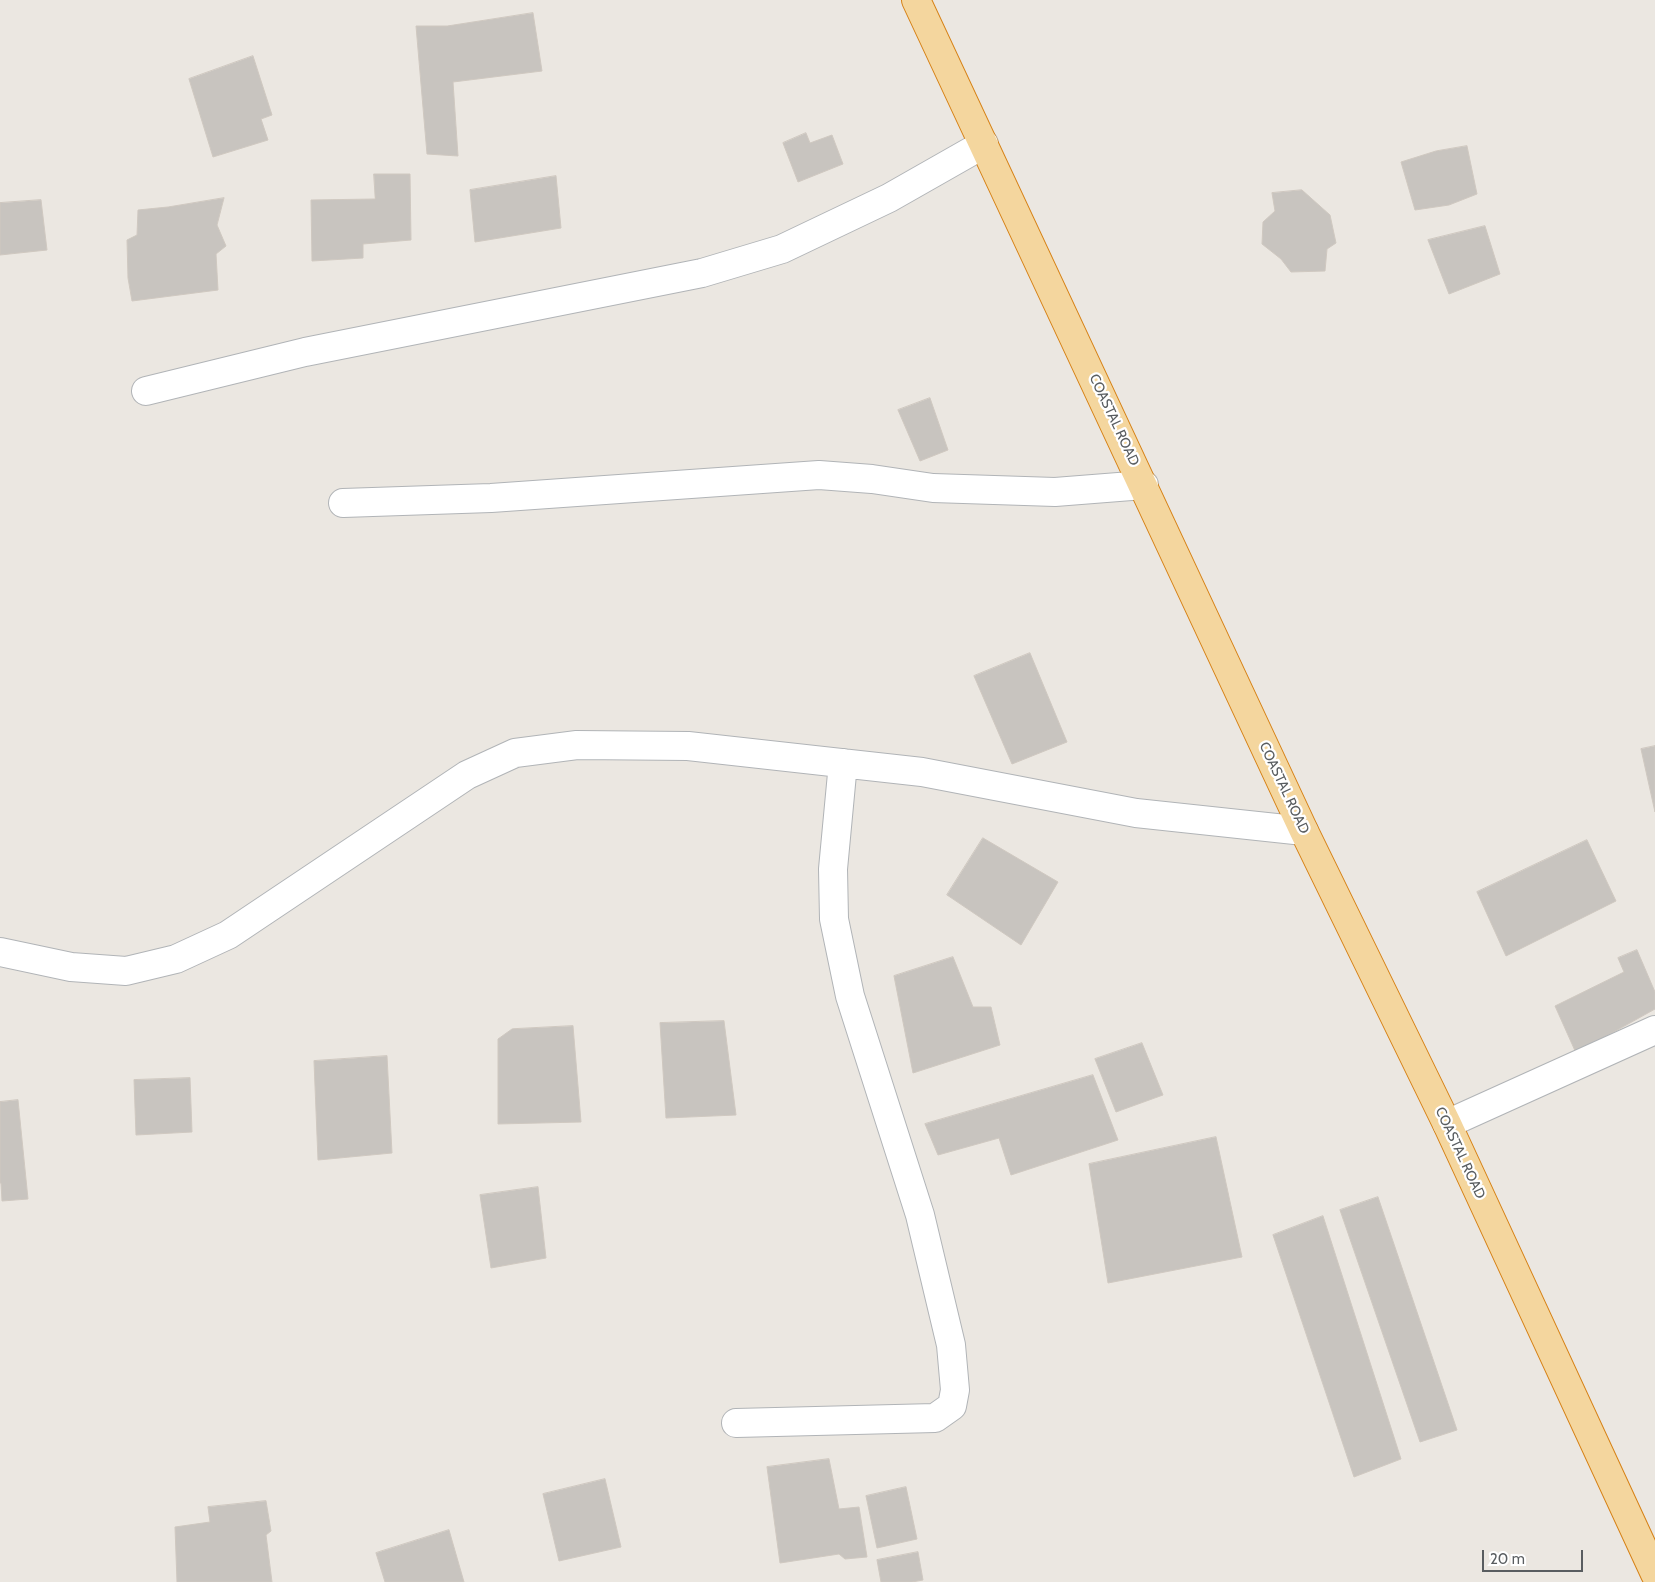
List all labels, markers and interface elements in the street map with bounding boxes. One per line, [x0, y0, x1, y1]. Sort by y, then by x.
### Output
street label: COASTAL ROAD [1085, 371, 1143, 469]
street label: COASTAL ROAD [1255, 739, 1313, 837]
street label: COASTAL ROAD [1431, 1104, 1489, 1202]
scale bar [1485, 1540, 1586, 1572]
text: 20 m [1490, 1550, 1525, 1568]

